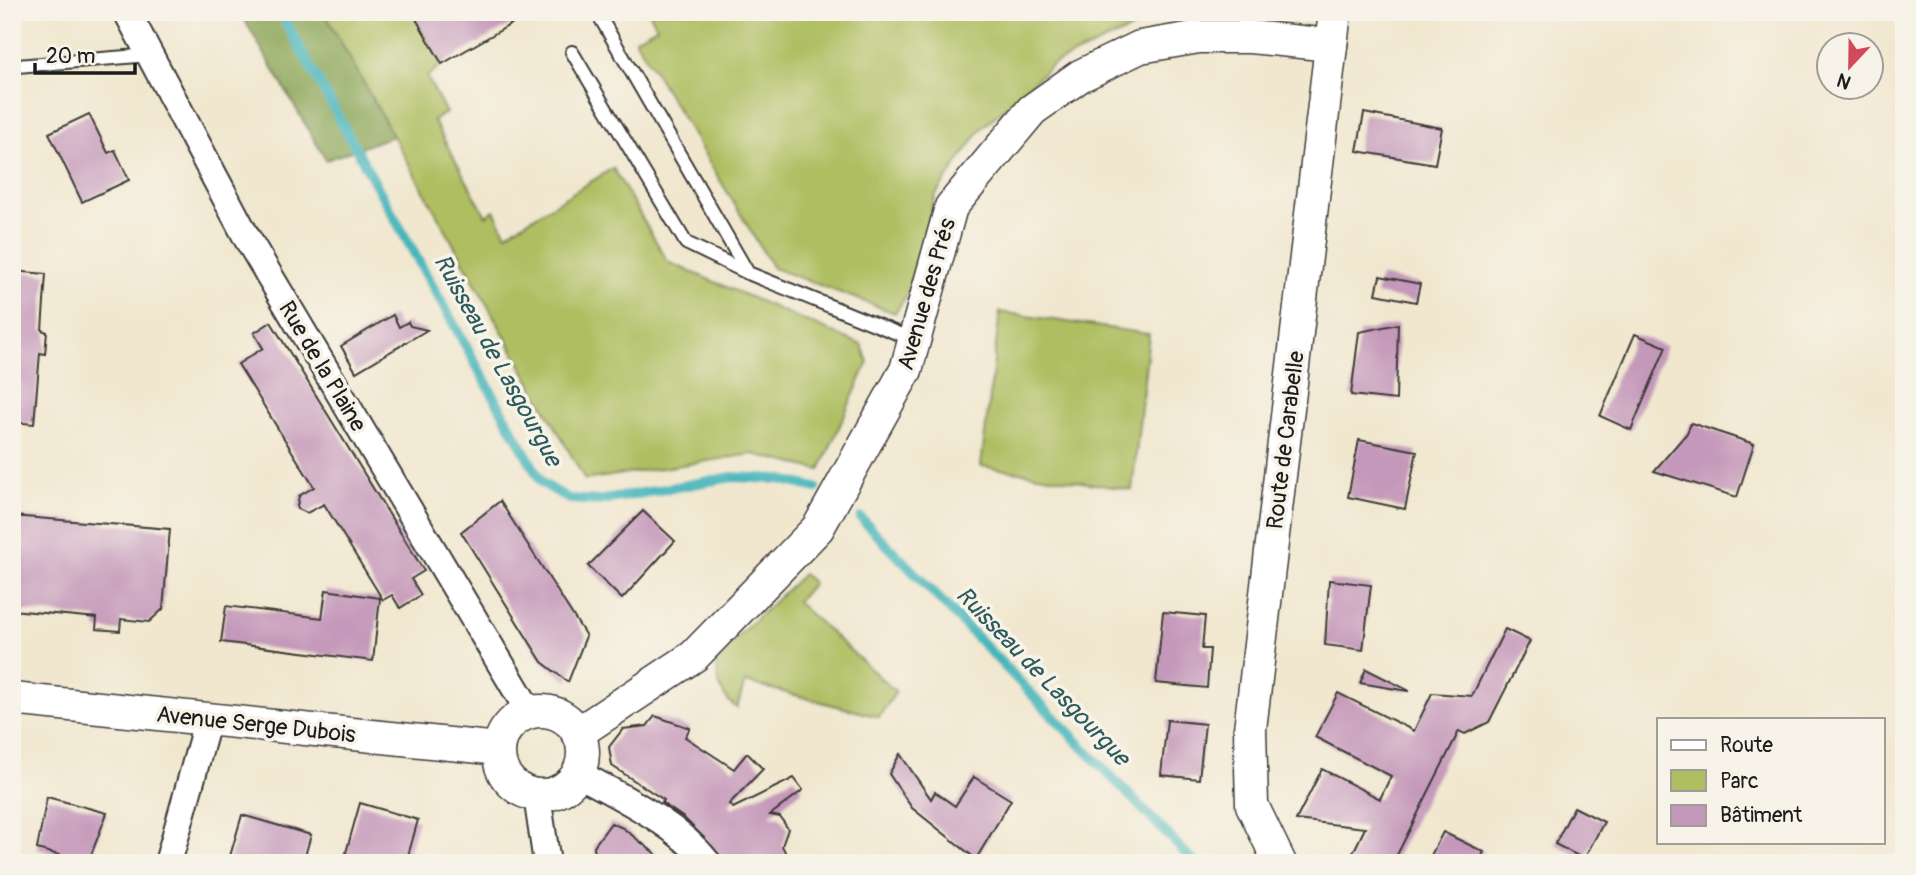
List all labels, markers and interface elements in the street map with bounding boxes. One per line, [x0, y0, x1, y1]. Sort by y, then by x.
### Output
scale bar [35, 32, 135, 76]
north arrow [1814, 32, 1884, 102]
text: 20 m [46, 43, 95, 70]
text: N [1833, 67, 1854, 94]
street label: Avenue des Prés [891, 215, 962, 373]
water label: Ruisseau de Lasgourgue [427, 249, 569, 473]
street label: Rue de la Plaine [272, 296, 373, 437]
street label: Route de Carabelle [1260, 349, 1311, 531]
water label: Ruisseau de Lasgourgue [950, 581, 1137, 773]
street label: Avenue Serge Dubois [155, 700, 357, 749]
legend [1657, 718, 1884, 844]
text: Route [1720, 732, 1773, 759]
text: Parc [1720, 768, 1759, 795]
text: Bâtiment [1720, 802, 1803, 829]

